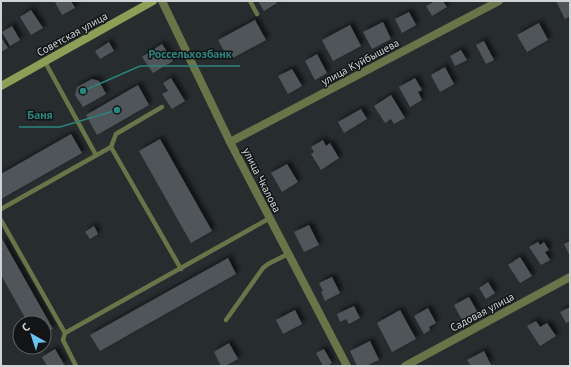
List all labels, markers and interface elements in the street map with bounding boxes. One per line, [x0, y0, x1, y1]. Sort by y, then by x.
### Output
street label: Советская улица [34, 9, 110, 59]
street label: улица Куйбышева [318, 36, 402, 88]
callout: Россельхозбанк [140, 42, 240, 66]
text: Россельхозбанк [148, 46, 232, 61]
callout: Баня [19, 103, 60, 127]
text: Баня [27, 107, 53, 122]
street label: улица Чкалова [240, 145, 284, 215]
street label: Садовая улица [448, 289, 516, 335]
north arrow [12, 315, 52, 355]
text: С [19, 320, 33, 335]

